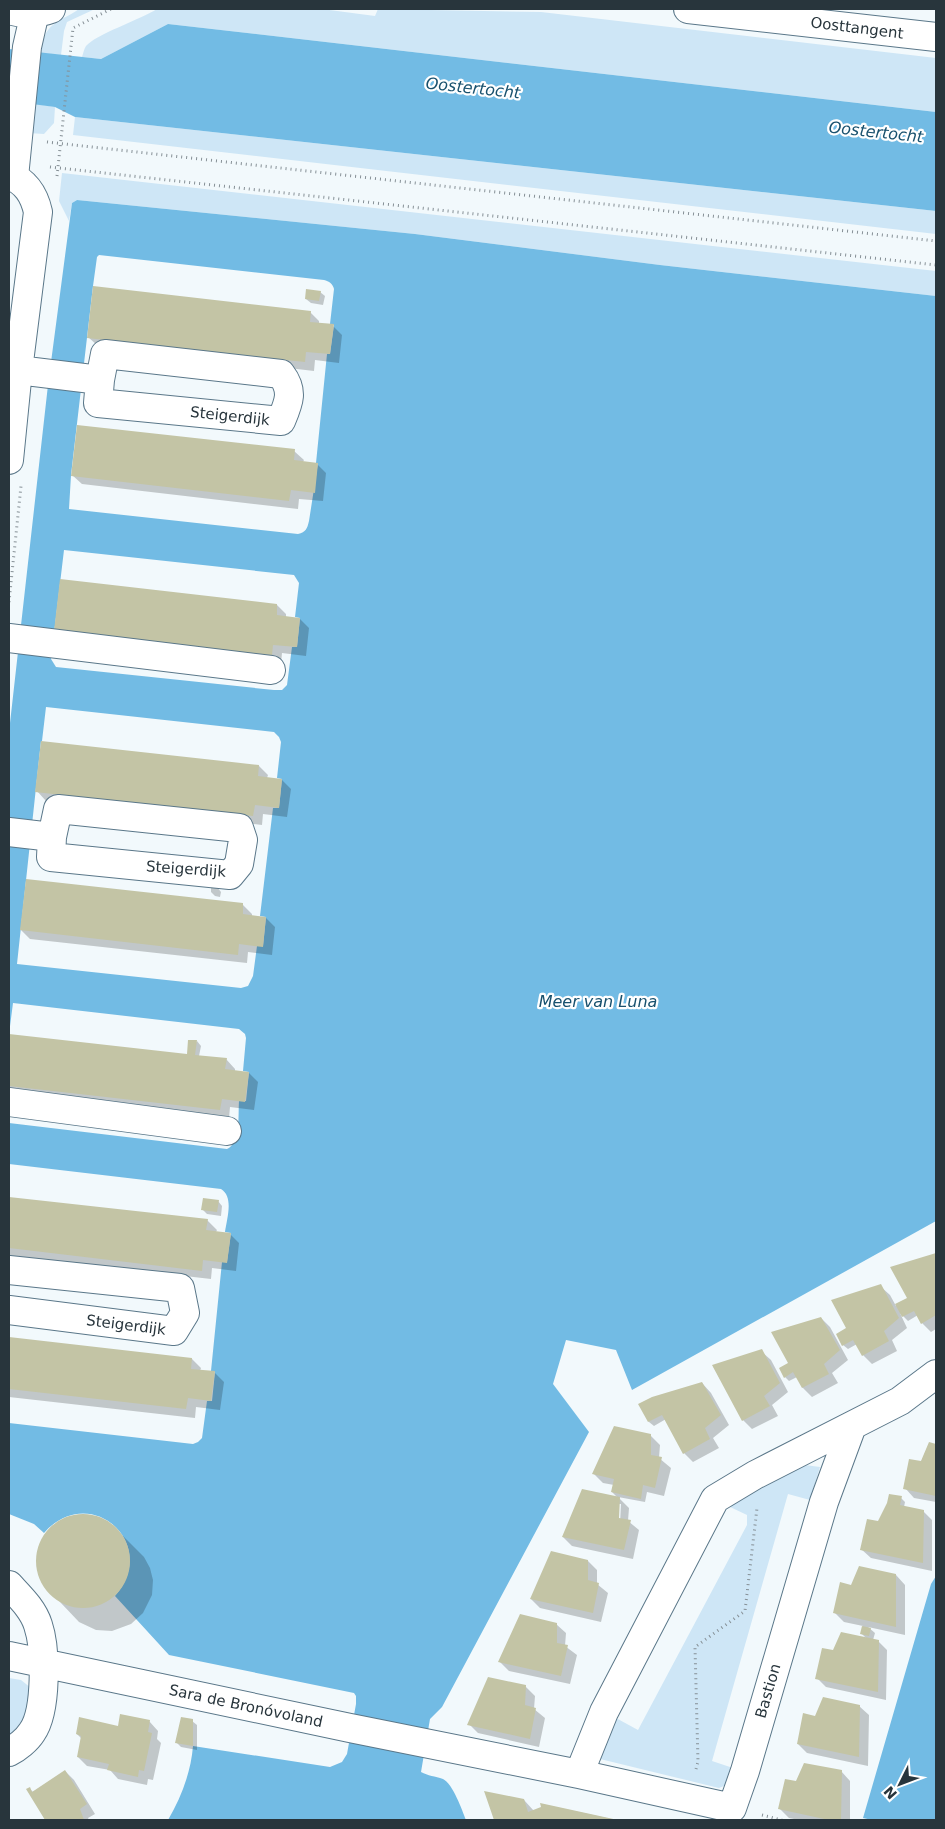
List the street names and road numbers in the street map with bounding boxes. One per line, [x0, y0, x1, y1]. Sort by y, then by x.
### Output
street label: Oosttangent [810, 13, 905, 43]
street label: Steigerdijk [189, 403, 271, 429]
street label: Steigerdijk [145, 857, 227, 881]
street label: Steigerdijk [85, 1311, 167, 1339]
street label: Bastion [752, 1662, 784, 1720]
street label: Sara de Bronóvoland [167, 1681, 325, 1731]

